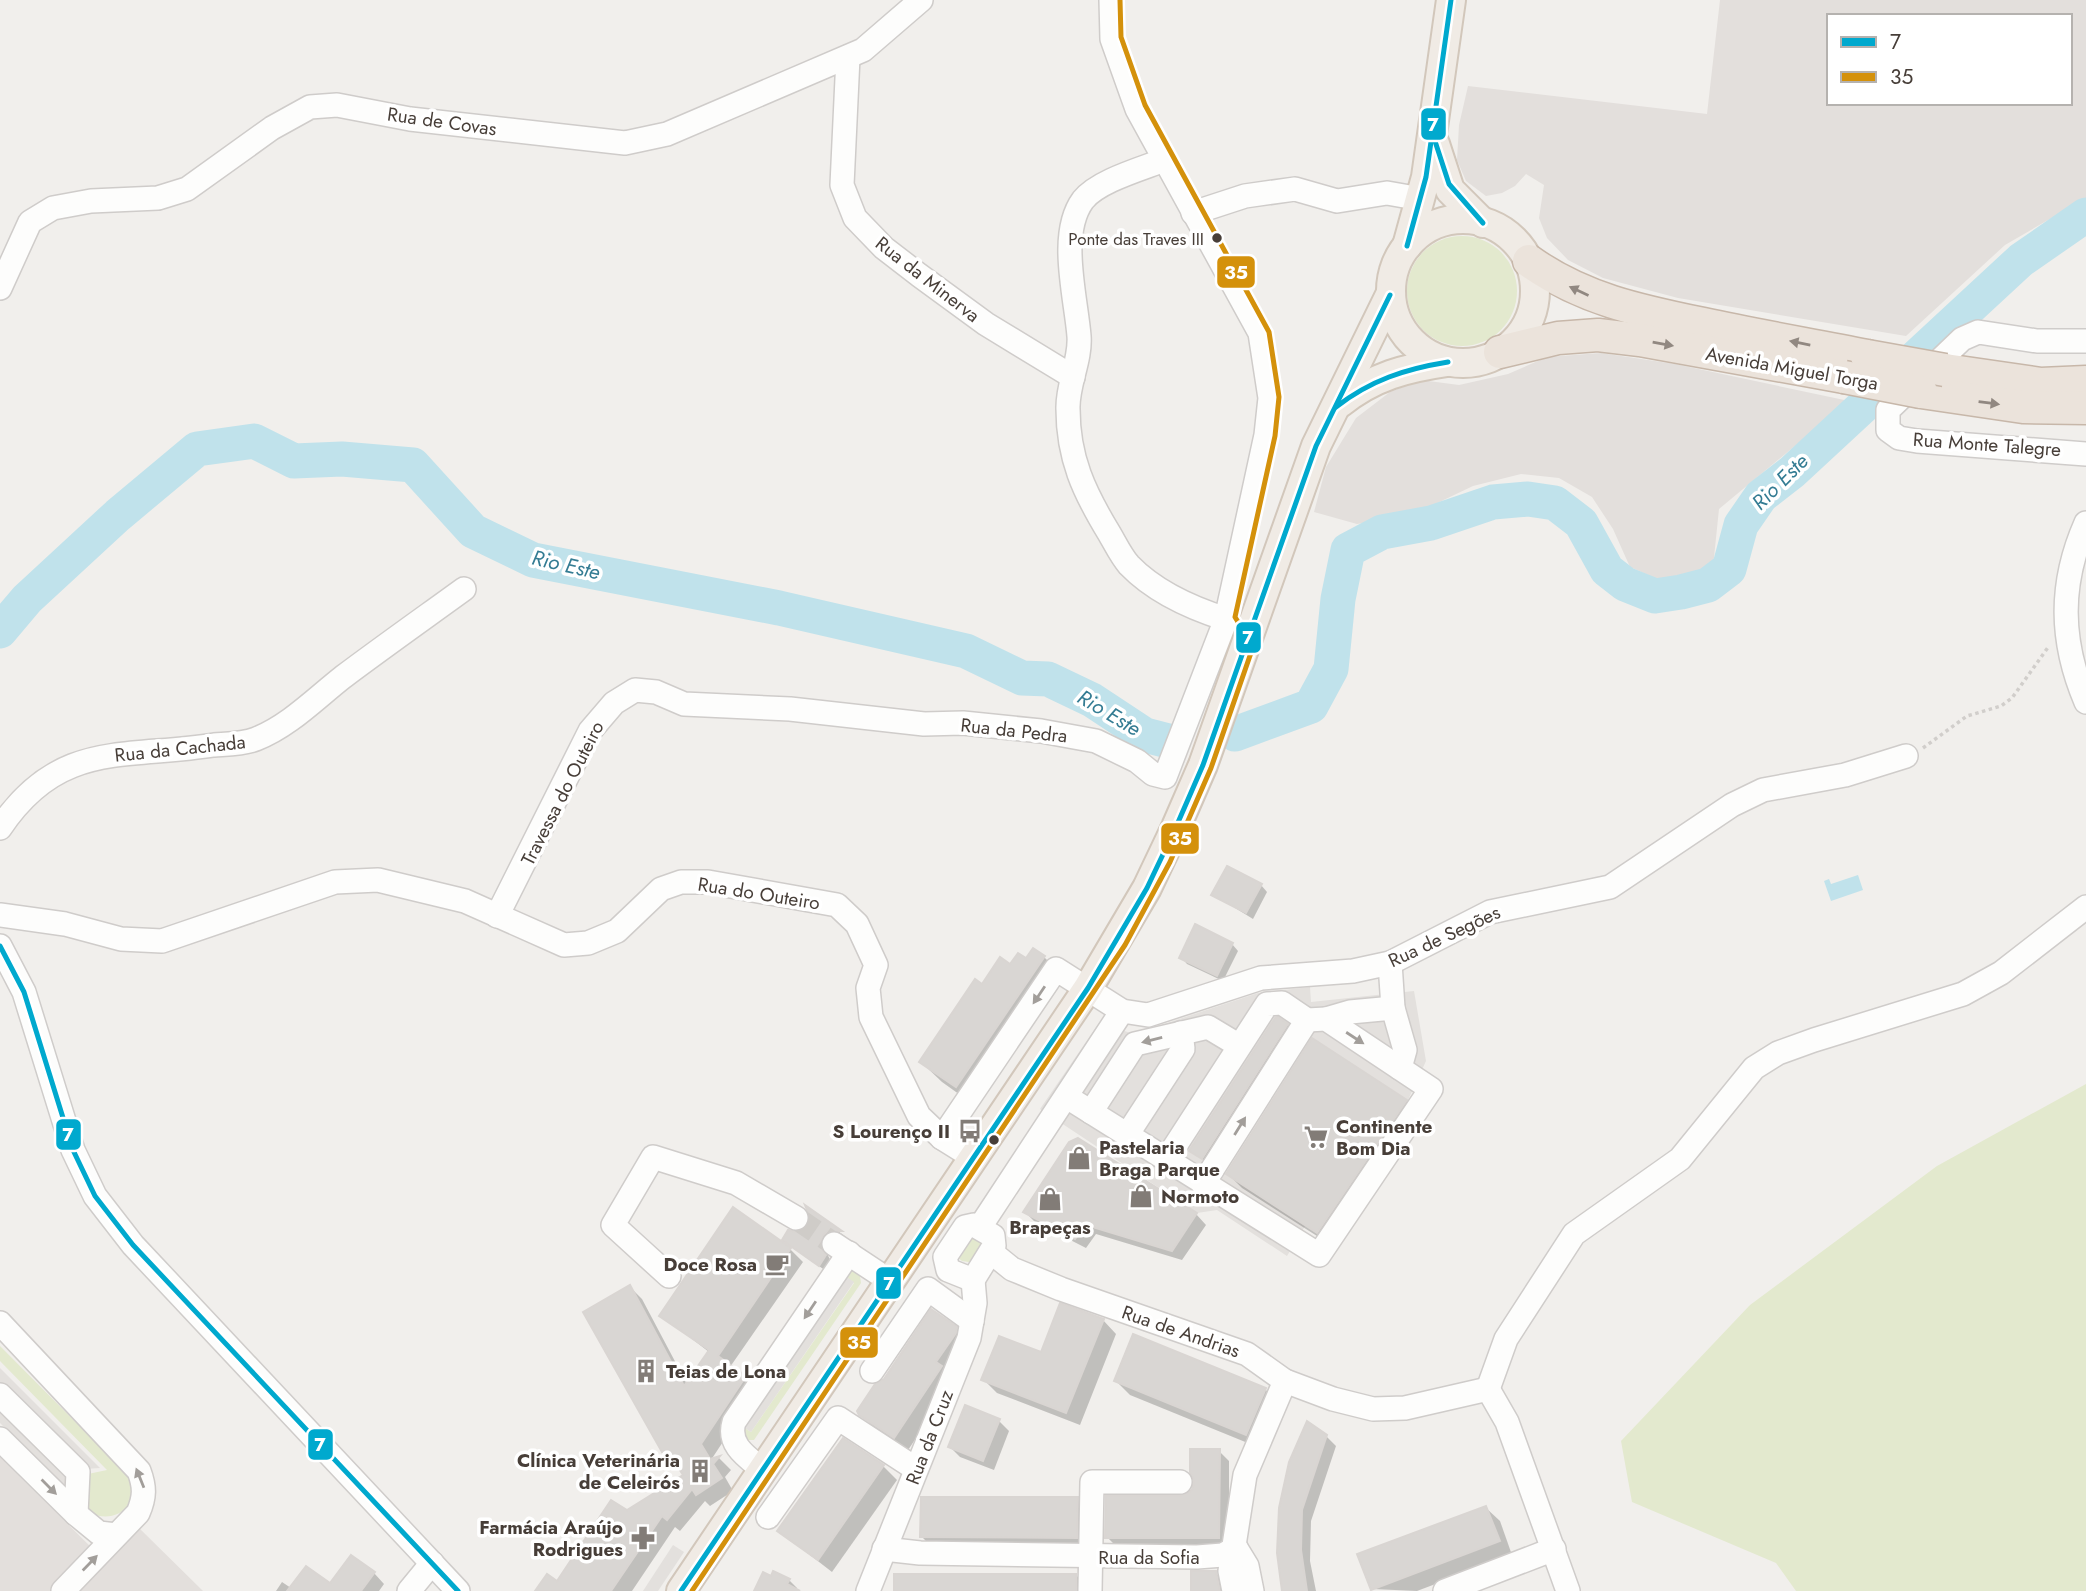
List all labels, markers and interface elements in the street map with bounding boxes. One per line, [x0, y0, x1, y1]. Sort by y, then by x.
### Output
legend [1827, 14, 2072, 105]
text: 7 [1890, 27, 1901, 57]
text: 35 [1890, 62, 1913, 92]
street label: Rua de Covas [386, 100, 499, 143]
line badge: 7 [1420, 107, 1447, 141]
text: 7 [1427, 111, 1439, 138]
place label: Ponte das Traves III [1068, 227, 1204, 251]
street label: Rua da Minerva [870, 230, 986, 329]
marker: Ponte das Traves III [1210, 231, 1224, 245]
line badge: 35 [1216, 255, 1256, 289]
text: 35 [1224, 259, 1248, 286]
one-way arrow [1569, 285, 1589, 297]
one-way arrow [1789, 337, 1811, 348]
one-way arrow [1652, 339, 1674, 350]
street label: Avenida Miguel Torga [1704, 340, 1880, 397]
one-way arrow [1978, 398, 2000, 409]
street label: Rua Monte Talegre [1912, 426, 2062, 463]
water label: Rio Este [1745, 447, 1815, 517]
water label: Rio Este [529, 543, 603, 587]
line badge: 7 [1235, 621, 1262, 654]
text: 7 [1242, 624, 1254, 651]
water label: Rio Este [1072, 682, 1147, 744]
street label: Rua da Pedra [959, 711, 1069, 750]
street label: Travessa do Outeiro [514, 716, 610, 870]
street label: Rua da Cachada [113, 728, 247, 769]
line badge: 35 [1160, 822, 1200, 855]
text: 35 [1168, 825, 1192, 852]
street label: Rua do Outeiro [696, 871, 822, 916]
street label: Rua de Segões [1384, 899, 1505, 974]
one-way arrow [1032, 985, 1045, 1005]
one-way arrow [1346, 1031, 1364, 1045]
one-way arrow [1141, 1035, 1163, 1046]
place label: Continente Bom Dia [1336, 1113, 1433, 1162]
bus stop icon: S Lourenço II [956, 1117, 984, 1145]
one-way arrow [1233, 1117, 1246, 1136]
line badge: 7 [55, 1118, 82, 1151]
place label: S Lourenço II [832, 1118, 950, 1145]
text: 7 [62, 1121, 74, 1148]
supermarket icon: Continente Bom Dia [1302, 1123, 1330, 1151]
unlabelled marker [987, 1133, 1001, 1147]
place label: Pastelaria Braga Parque [1099, 1134, 1220, 1183]
shop icon: Pastelaria Braga Parque [1065, 1144, 1093, 1172]
shop icon: Normoto [1127, 1182, 1155, 1210]
place label: Normoto [1161, 1183, 1239, 1210]
shop icon: Brapeças [1036, 1185, 1064, 1213]
place label: Brapeças [1009, 1214, 1091, 1241]
cafe icon: Doce Rosa [763, 1250, 791, 1278]
place label: Doce Rosa [663, 1251, 757, 1278]
line badge: 7 [875, 1266, 902, 1300]
text: 7 [883, 1270, 895, 1297]
street label: Rua de Andrias [1118, 1299, 1244, 1364]
one-way arrow [803, 1301, 817, 1319]
line badge: 35 [839, 1326, 879, 1359]
text: 35 [847, 1329, 871, 1356]
building icon: Teias de Lona [632, 1357, 660, 1385]
place label: Teias de Lona [666, 1358, 786, 1385]
street label: Rua da Cruz [899, 1386, 960, 1488]
line badge: 7 [307, 1428, 334, 1461]
text: 7 [314, 1431, 326, 1458]
place label: Clínica Veterinária de Celeirós [517, 1447, 680, 1496]
building icon: Clínica Veterinária de Celeirós [686, 1457, 714, 1485]
one-way arrow [134, 1467, 145, 1488]
one-way arrow [40, 1478, 56, 1495]
place label: Farmácia Araújo Rodrigues [479, 1514, 623, 1563]
pharmacy icon: Farmácia Araújo Rodrigues [629, 1524, 657, 1552]
street label: Rua da Sofia [1098, 1544, 1200, 1571]
one-way arrow [81, 1555, 97, 1572]

